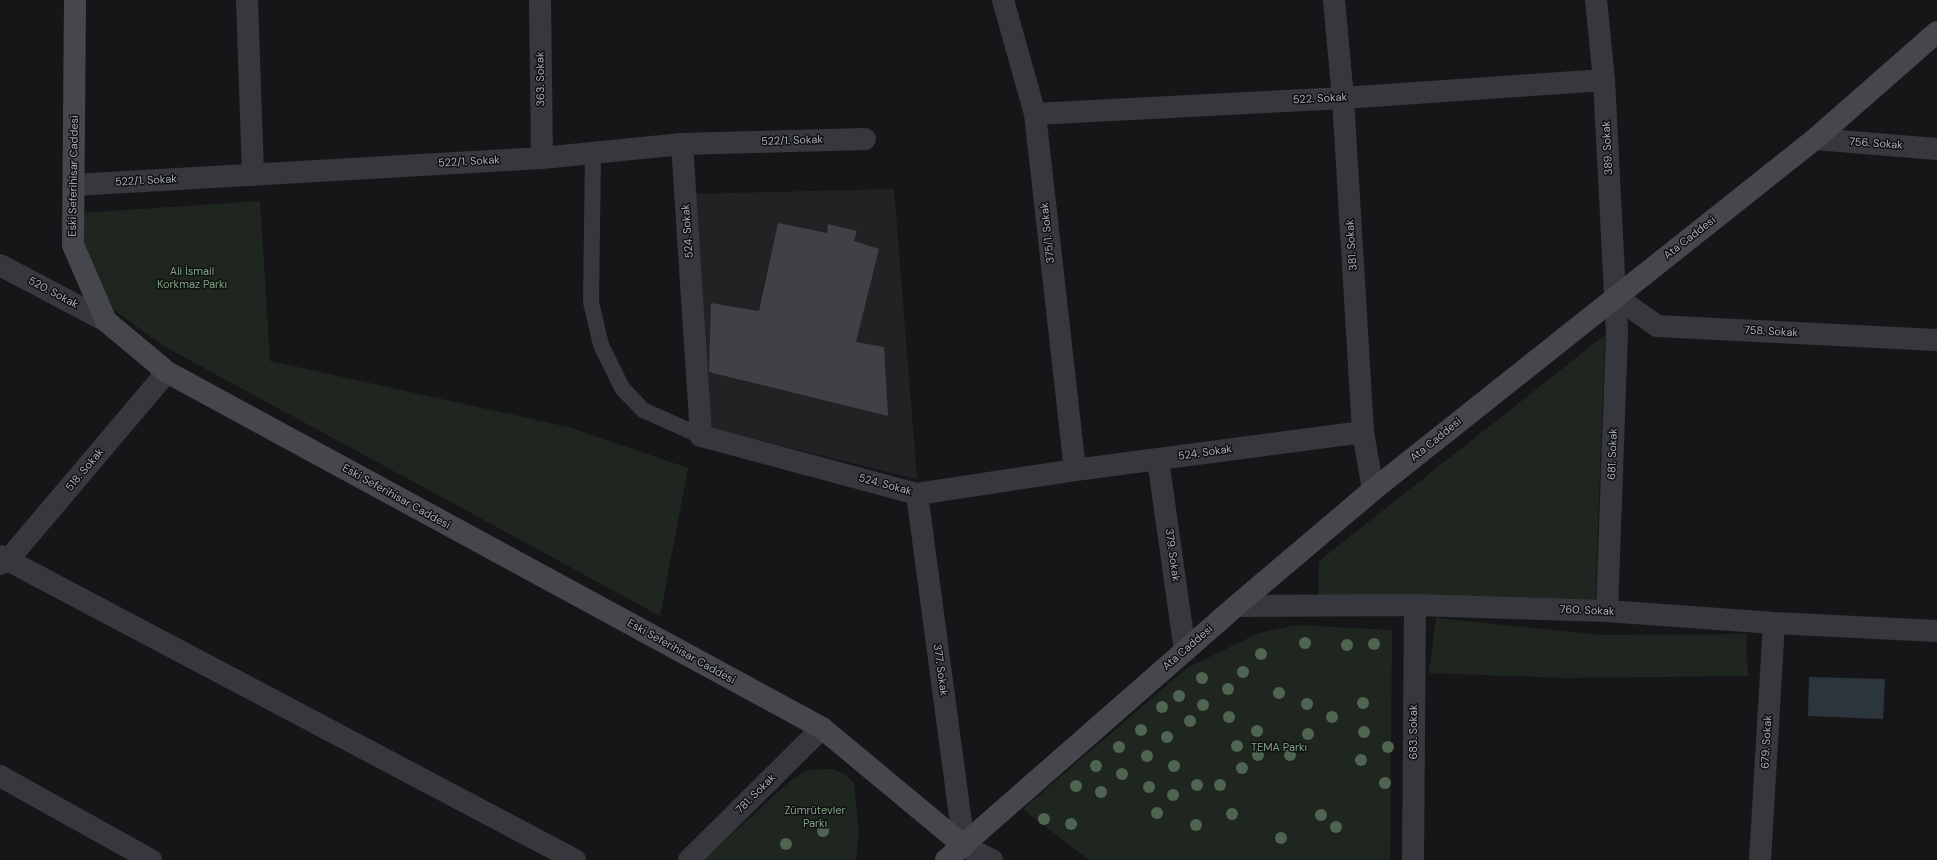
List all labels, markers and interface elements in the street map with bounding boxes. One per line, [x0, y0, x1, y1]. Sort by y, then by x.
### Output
street label: 363. Sokak [534, 51, 548, 107]
street label: 522. Sokak [1293, 91, 1347, 107]
street label: Eski Seferihisar Caddesi [66, 115, 82, 237]
street label: 389. Sokak [1600, 120, 1616, 176]
street label: 522/1. Sokak [761, 133, 823, 149]
street label: 756. Sokak [1849, 136, 1903, 152]
street label: 522/1. Sokak [438, 154, 500, 170]
street label: 522/1. Sokak [115, 173, 177, 189]
street label: 375/1. Sokak [1038, 202, 1058, 264]
street label: 524. Sokak [680, 203, 696, 259]
street label: Ata Caddesi [1661, 214, 1719, 262]
street label: 381. Sokak [1344, 219, 1360, 271]
park label: Ali İsmail Korkmaz Parkı [157, 265, 227, 291]
street label: 520. Sokak [26, 274, 80, 312]
street label: 758. Sokak [1744, 324, 1798, 340]
street label: Ata Caddesi [1408, 415, 1464, 465]
street label: 681. Sokak [1605, 428, 1621, 480]
street label: 524. Sokak [1177, 443, 1233, 463]
street label: 518. Sokak [63, 446, 107, 494]
street label: Eski Seferihisar Caddesi [340, 462, 452, 532]
street label: 524. Sokak [857, 472, 913, 498]
street label: 379. Sokak [1162, 528, 1182, 582]
street label: 760. Sokak [1559, 603, 1615, 619]
street label: Eski Seferihisar Caddesi [625, 617, 737, 687]
street label: Ata Caddesi [1160, 623, 1216, 673]
street label: 377. Sokak [930, 643, 950, 697]
street label: 683. Sokak [1407, 704, 1421, 760]
street label: 679. Sokak [1759, 715, 1775, 769]
park label: TEMA Parkı [1251, 741, 1307, 755]
street label: 781. Sokak [733, 771, 779, 817]
park label: Zümrütevler Parkı [784, 804, 846, 830]

